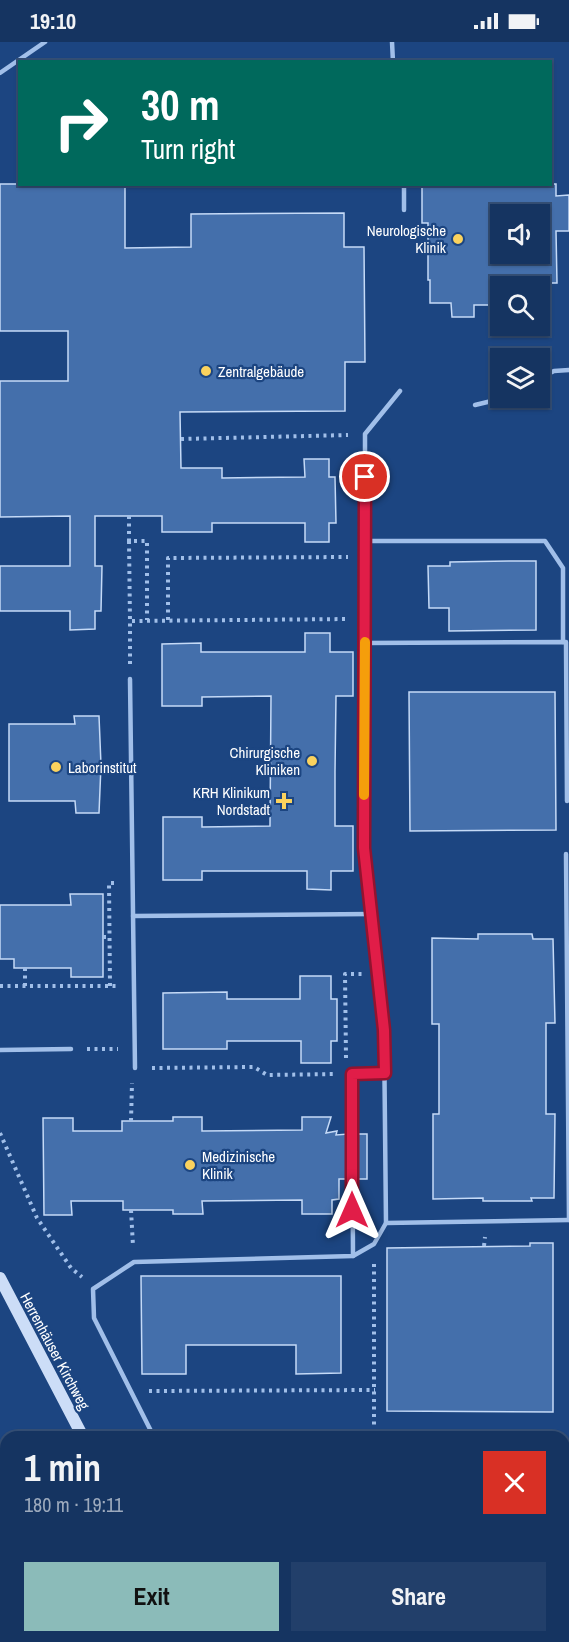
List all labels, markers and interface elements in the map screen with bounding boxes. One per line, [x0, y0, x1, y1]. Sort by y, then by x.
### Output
text: 19:10 [30, 6, 76, 36]
text: 30 m [141, 77, 220, 133]
icon: right [42, 84, 120, 162]
text: Turn right [141, 131, 235, 167]
map controls [490, 204, 550, 408]
button: sound [490, 204, 550, 264]
place label: Neurologische Klinik [367, 220, 447, 258]
marker: Neurologische Klinik [451, 232, 465, 246]
button: search [490, 276, 550, 336]
button: layers [490, 348, 550, 408]
place label: Zentralgebäude [218, 361, 304, 382]
marker: Zentralgebäude [199, 364, 213, 378]
pin [339, 451, 390, 502]
icon: arrive [348, 460, 381, 493]
place label: Chirurgische Kliniken [230, 742, 300, 780]
marker: Chirurgische Kliniken [305, 754, 319, 768]
place label: Laborinstitut [68, 757, 137, 778]
marker: Laborinstitut [49, 760, 63, 774]
place label: KRH Klinikum Nordstadt [193, 782, 271, 820]
marker: KRH Klinikum Nordstadt [275, 792, 293, 810]
place label: Medizinische Klinik [202, 1146, 275, 1184]
marker: Medizinische Klinik [183, 1158, 197, 1172]
position arrow [320, 1178, 384, 1242]
street label: Herrenhäuser Kirchweg [15, 1289, 95, 1413]
text: 1 min [24, 1444, 101, 1492]
button: close [483, 1451, 546, 1514]
text: 180 m · 19:11 [24, 1491, 123, 1518]
button: Exit [24, 1562, 279, 1631]
button: Share [291, 1562, 546, 1631]

